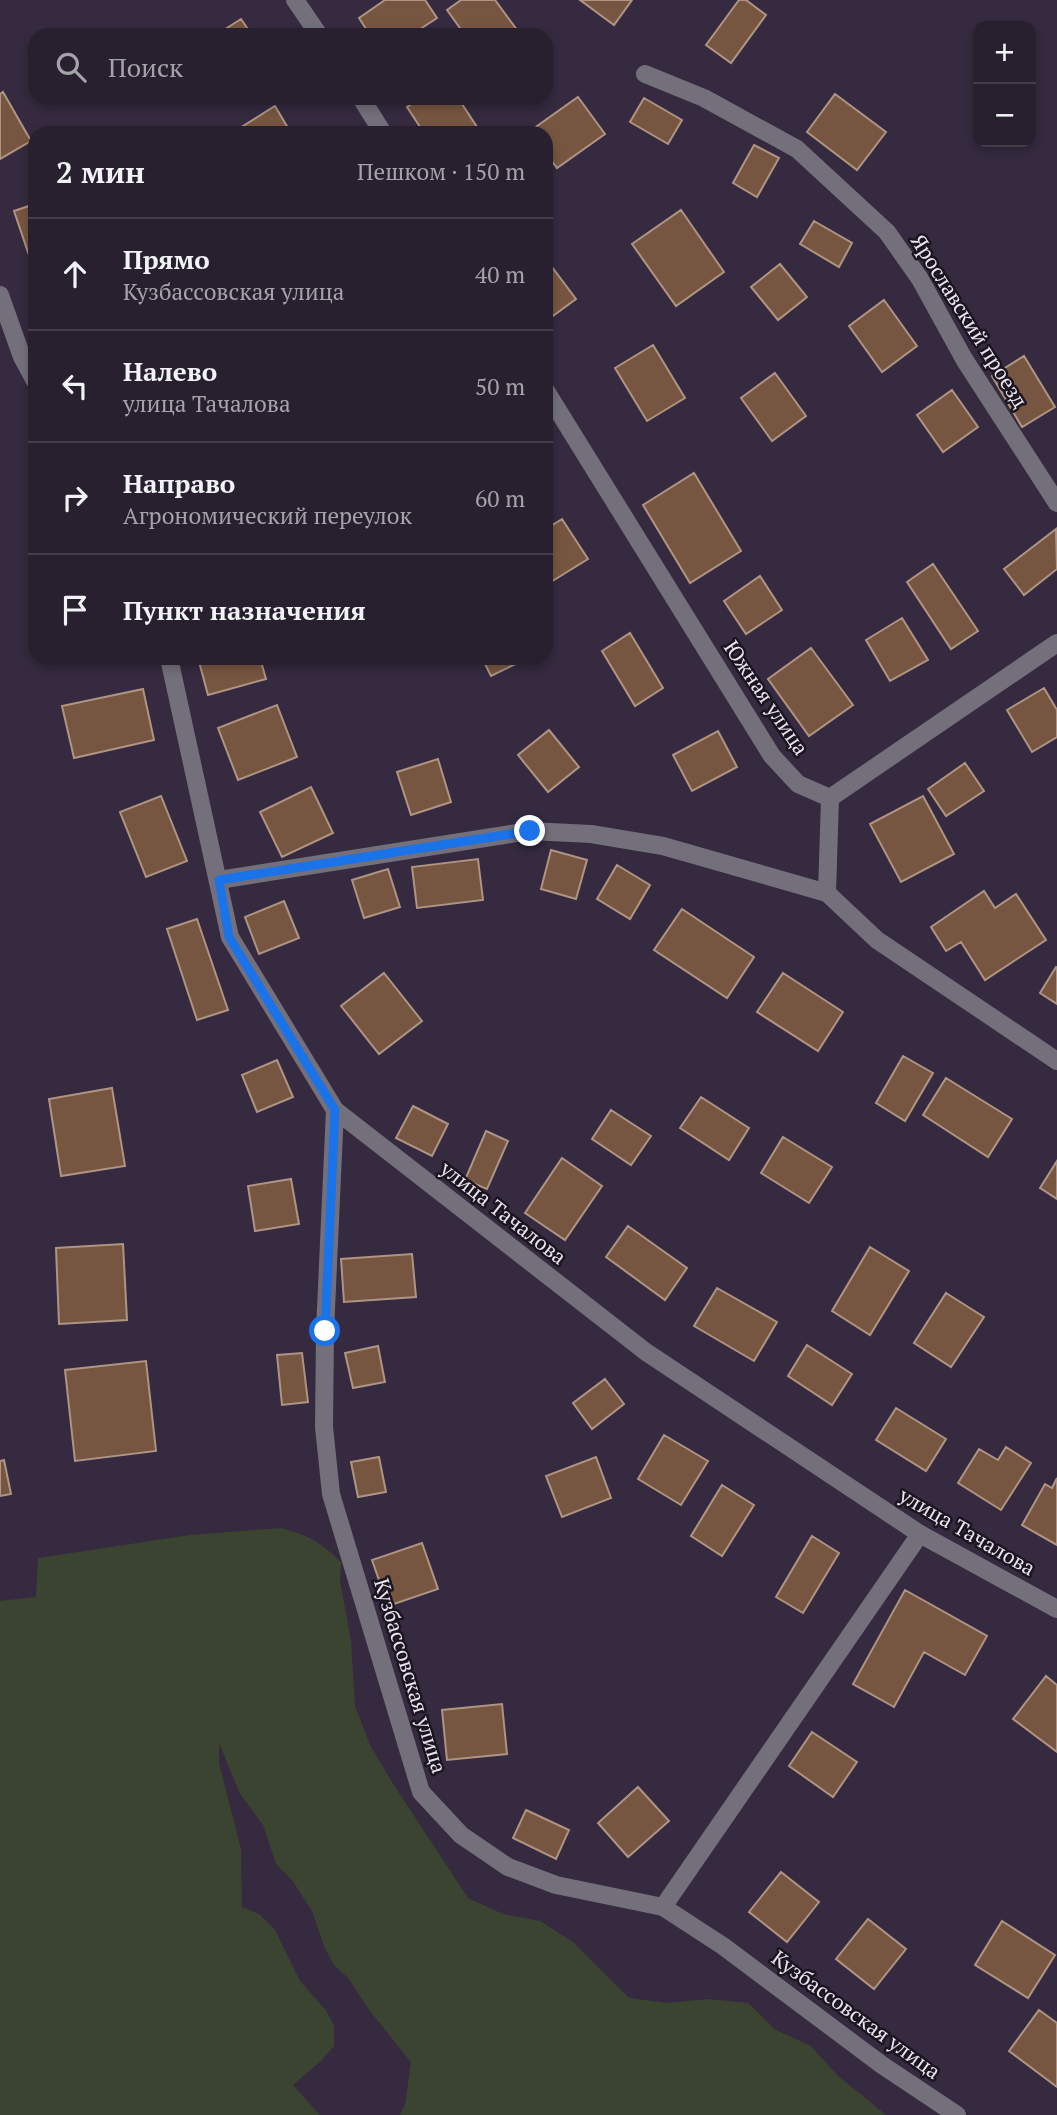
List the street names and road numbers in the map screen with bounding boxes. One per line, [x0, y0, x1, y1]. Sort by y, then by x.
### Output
street label: Ярославский проезд [905, 228, 1035, 413]
street label: Южная улица [718, 635, 816, 761]
street label: улица Тачалова [434, 1153, 573, 1271]
street label: улица Тачалова [893, 1480, 1041, 1582]
street label: Кузбассовская улица [368, 1575, 454, 1777]
street label: Кузбассовская улица [767, 1943, 947, 2085]

